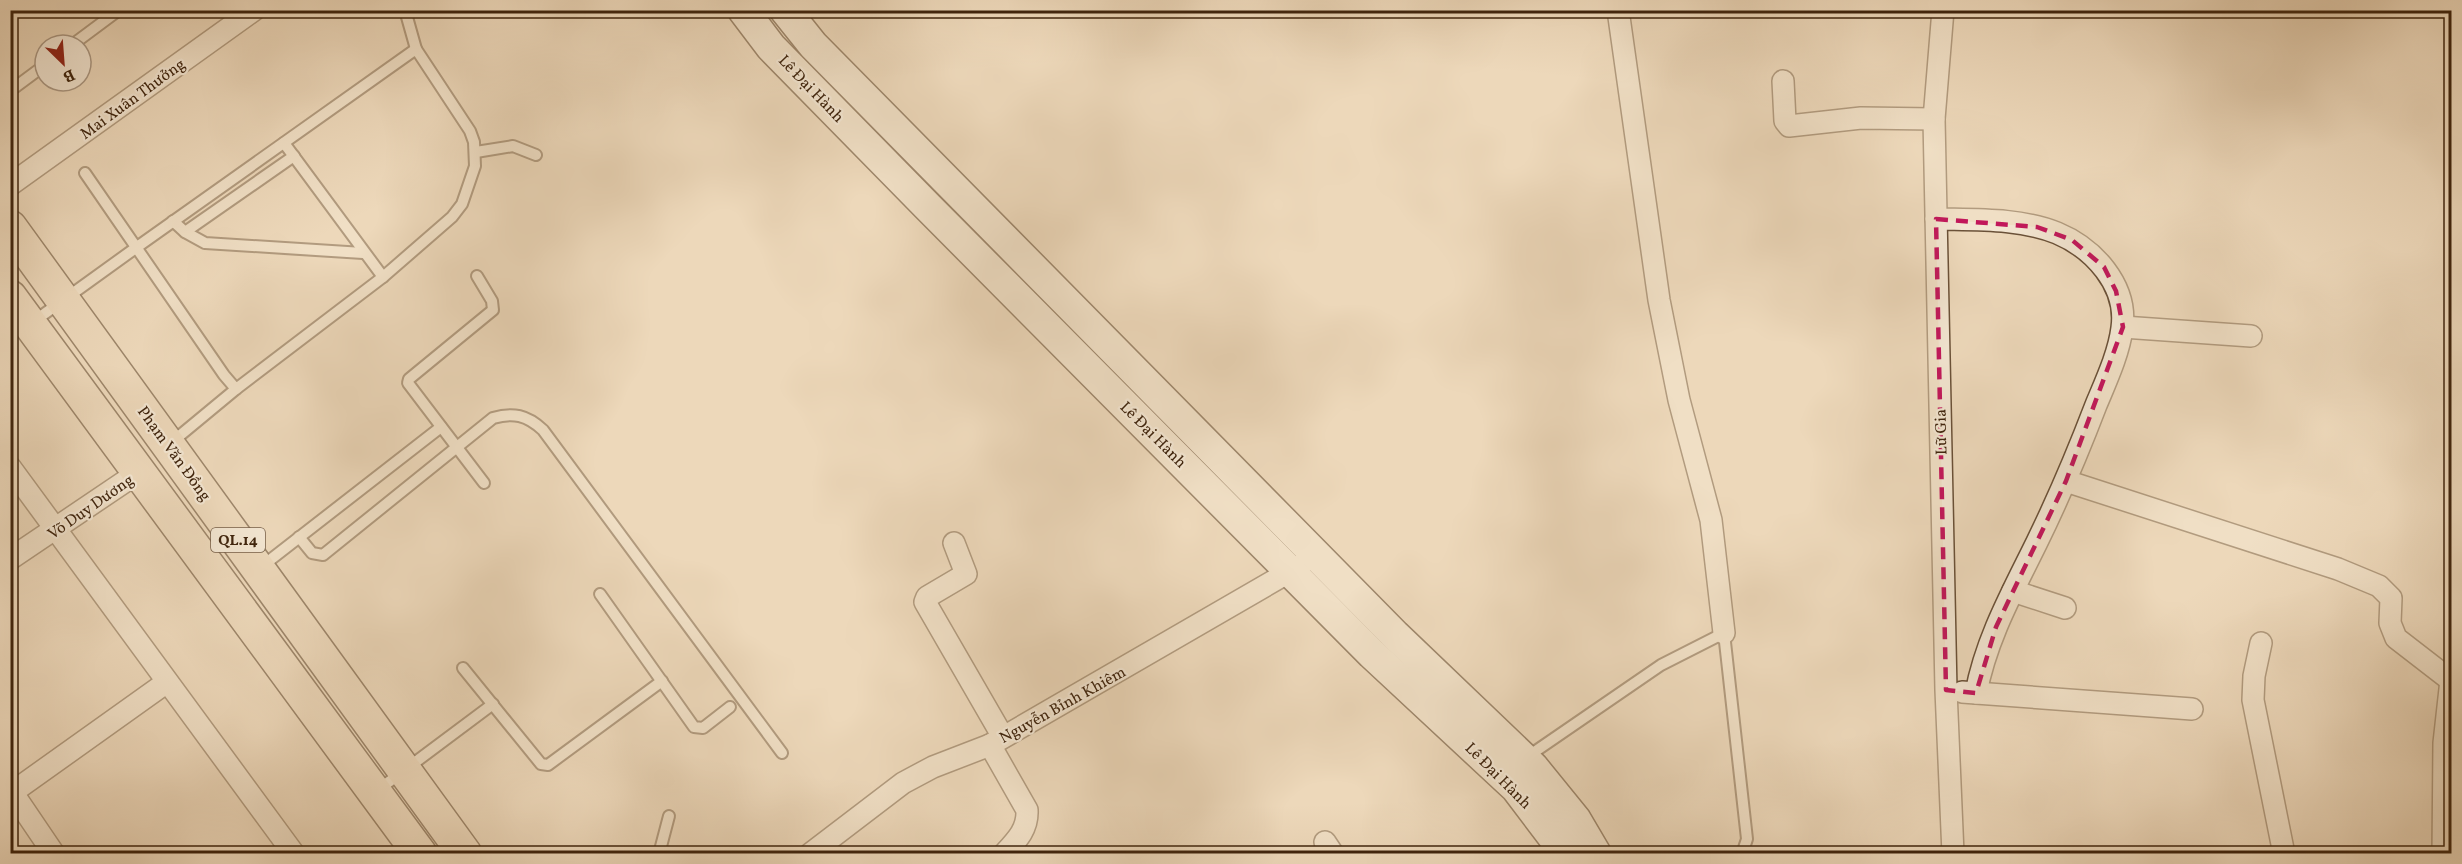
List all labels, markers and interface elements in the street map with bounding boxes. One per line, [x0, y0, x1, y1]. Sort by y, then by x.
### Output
north arrow [33, 33, 93, 93]
street label: Lê Đại Hành [773, 51, 849, 128]
street label: Mai Xuân Thưởng [76, 54, 190, 145]
text: B [59, 63, 78, 87]
street label: Lê Đại Hành [1114, 397, 1191, 474]
street label: Phạm Văn Đồng [131, 402, 215, 506]
street label: Lữ Gia [1931, 409, 1953, 455]
street label: Võ Duy Dương [44, 470, 139, 545]
road number: QL.14 [211, 528, 265, 552]
street label: Nguyễn Bỉnh Khiêm [996, 662, 1130, 750]
street label: Lê Đại Hành [1459, 738, 1536, 815]

